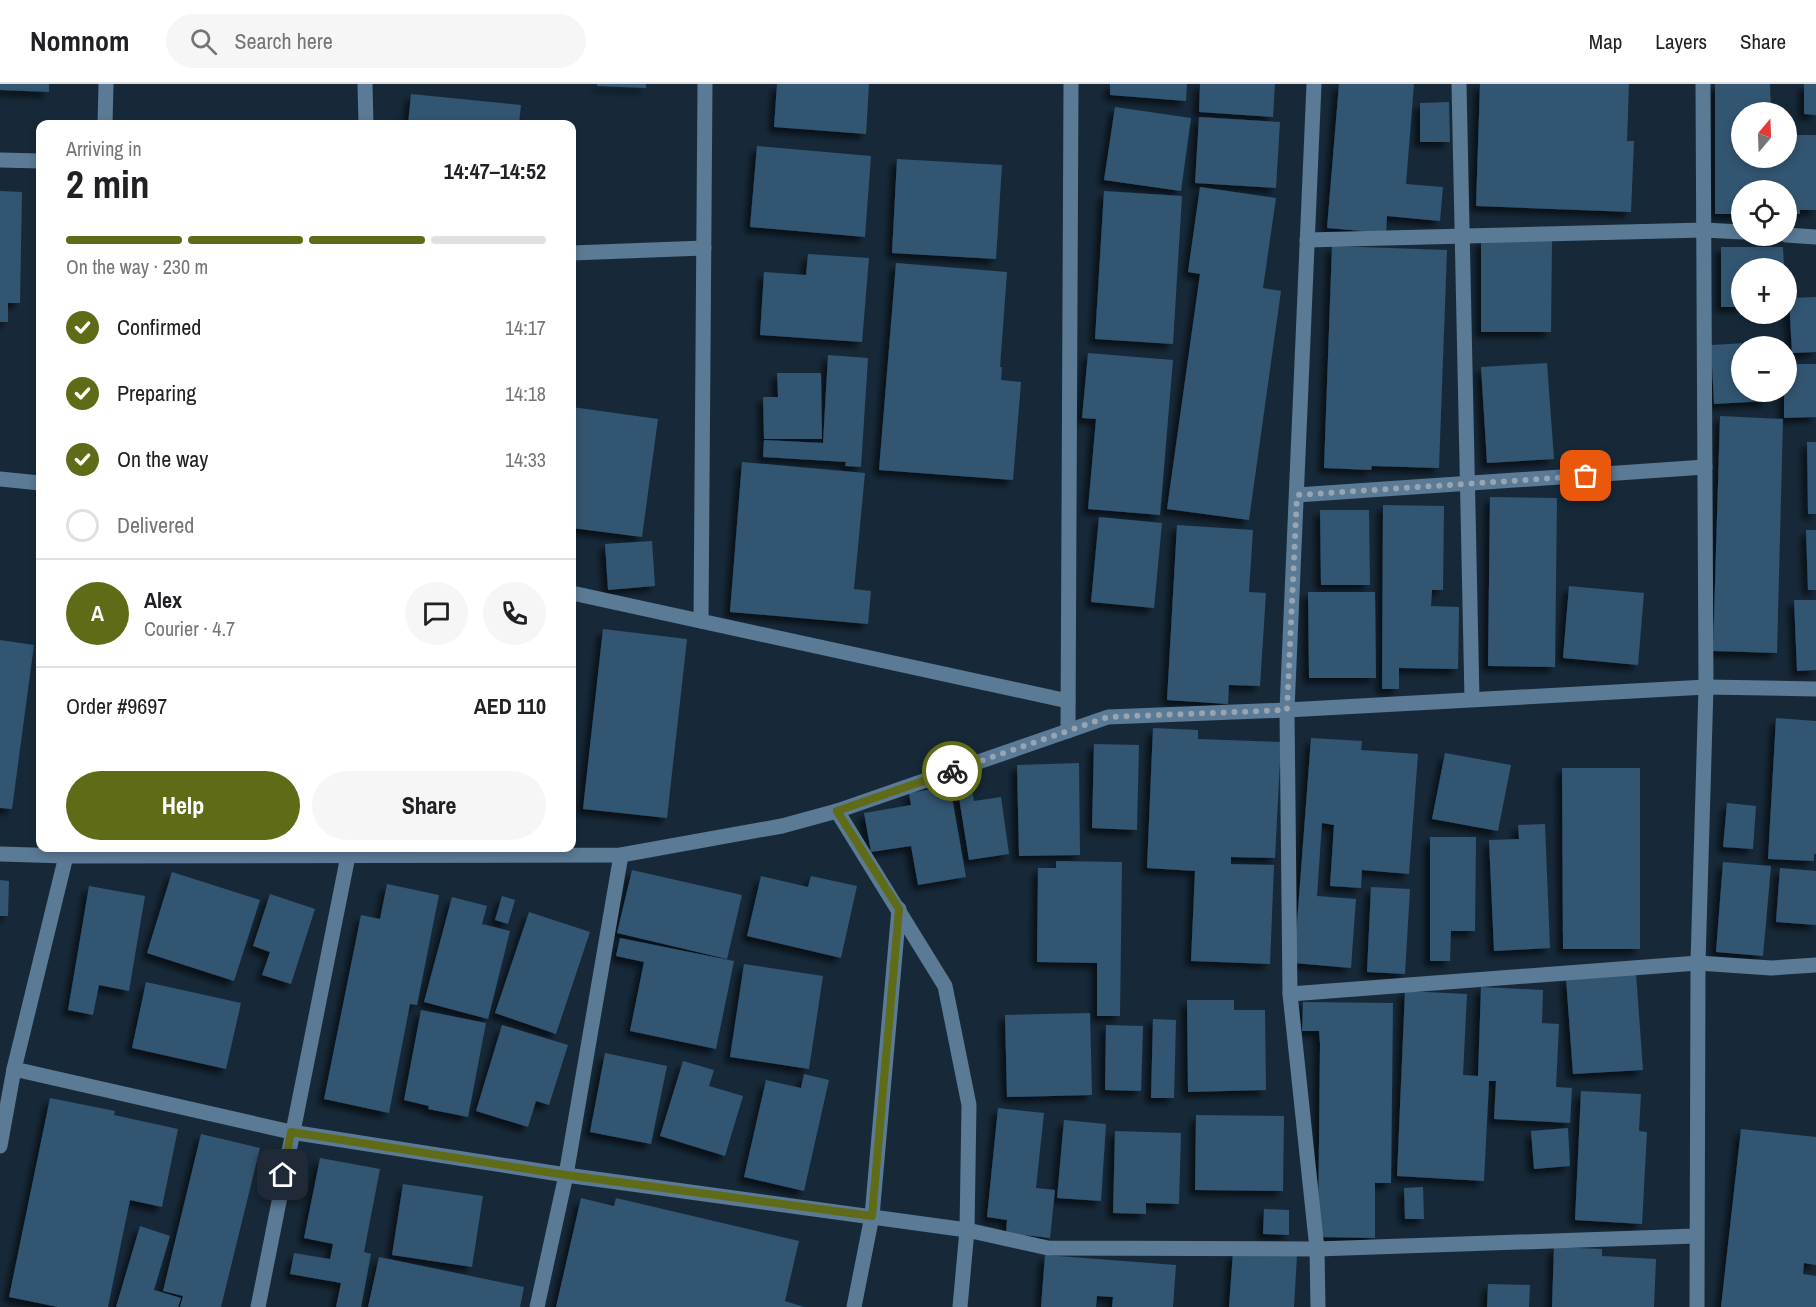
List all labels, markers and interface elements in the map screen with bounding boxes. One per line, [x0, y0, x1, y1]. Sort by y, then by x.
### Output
search box [166, 14, 586, 68]
text: Nomnom [30, 22, 130, 60]
icon: search [187, 25, 220, 58]
text: Search here [235, 26, 333, 56]
text: Map [1589, 27, 1622, 56]
text: Layers [1655, 27, 1707, 56]
text: Share [1740, 27, 1786, 56]
north arrow [1731, 102, 1797, 168]
map controls [1731, 102, 1797, 402]
text: Arriving in [66, 135, 142, 162]
text: 14:47–14:52 [444, 156, 546, 186]
text: 2 min [66, 158, 150, 210]
button: locate [1731, 180, 1797, 246]
text: On the way · 230 m [66, 253, 208, 280]
button: + [1731, 258, 1797, 324]
icon: check [66, 311, 99, 344]
text: Confirmed [117, 312, 201, 342]
text: 14:17 [505, 314, 546, 341]
button: − [1731, 336, 1797, 402]
icon: check [66, 377, 99, 410]
text: Preparing [117, 378, 196, 408]
text: 14:18 [505, 380, 546, 407]
icon: check [66, 443, 99, 476]
text: On the way [117, 444, 208, 474]
text: 14:33 [505, 446, 546, 473]
pin [1560, 450, 1611, 501]
icon: bag [1569, 459, 1602, 492]
text: Delivered [117, 510, 194, 540]
button: chat [405, 582, 468, 645]
button: phone [483, 582, 546, 645]
text: Alex [144, 585, 182, 615]
text: A [91, 598, 104, 628]
text: Courier · 4.7 [144, 615, 235, 642]
text: Order #9697 [66, 691, 167, 721]
text: AED 110 [474, 691, 546, 721]
courier [922, 741, 982, 801]
icon: bike [936, 755, 969, 788]
button: Help [66, 771, 300, 840]
button: Share [312, 771, 546, 840]
pin [257, 1149, 308, 1200]
icon: home [266, 1158, 299, 1191]

